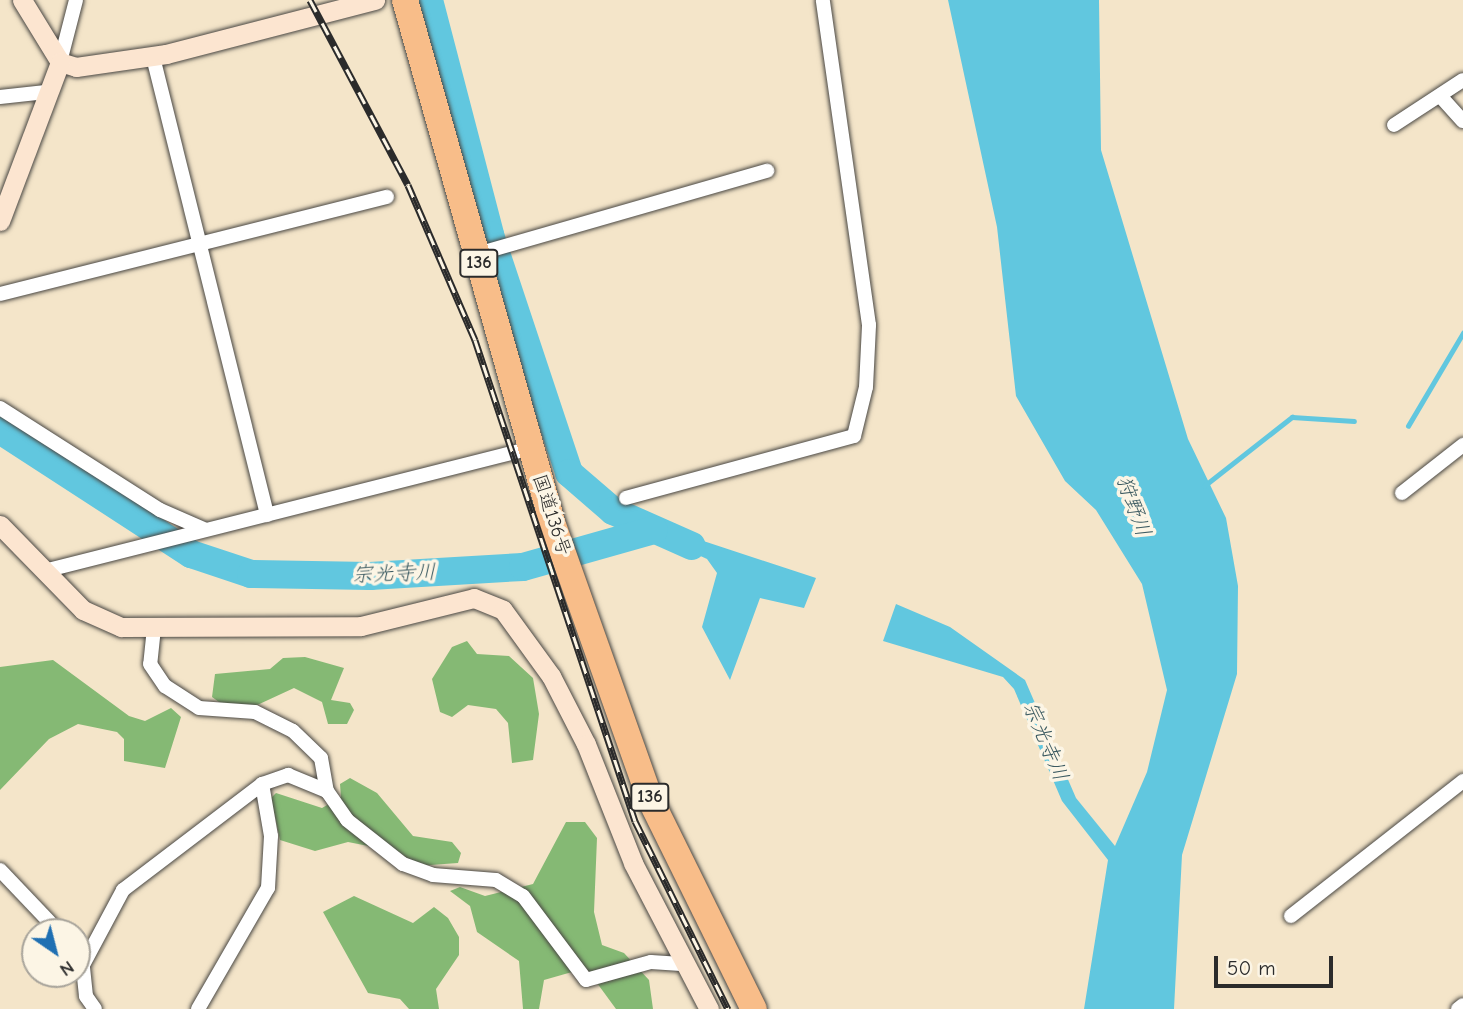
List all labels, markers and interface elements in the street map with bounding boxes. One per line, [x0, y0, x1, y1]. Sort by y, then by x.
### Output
road number: 136 [458, 248, 500, 278]
street label: 国道136号 [527, 471, 575, 559]
water label: 狩野川 [1111, 472, 1157, 540]
water label: 宗光寺川 [352, 559, 436, 587]
water label: 宗光寺川 [1018, 697, 1074, 785]
road number: 136 [629, 782, 671, 812]
north arrow [21, 918, 91, 988]
scale bar [1218, 942, 1337, 986]
text: N [56, 956, 78, 981]
text: 50 m [1227, 956, 1276, 980]

